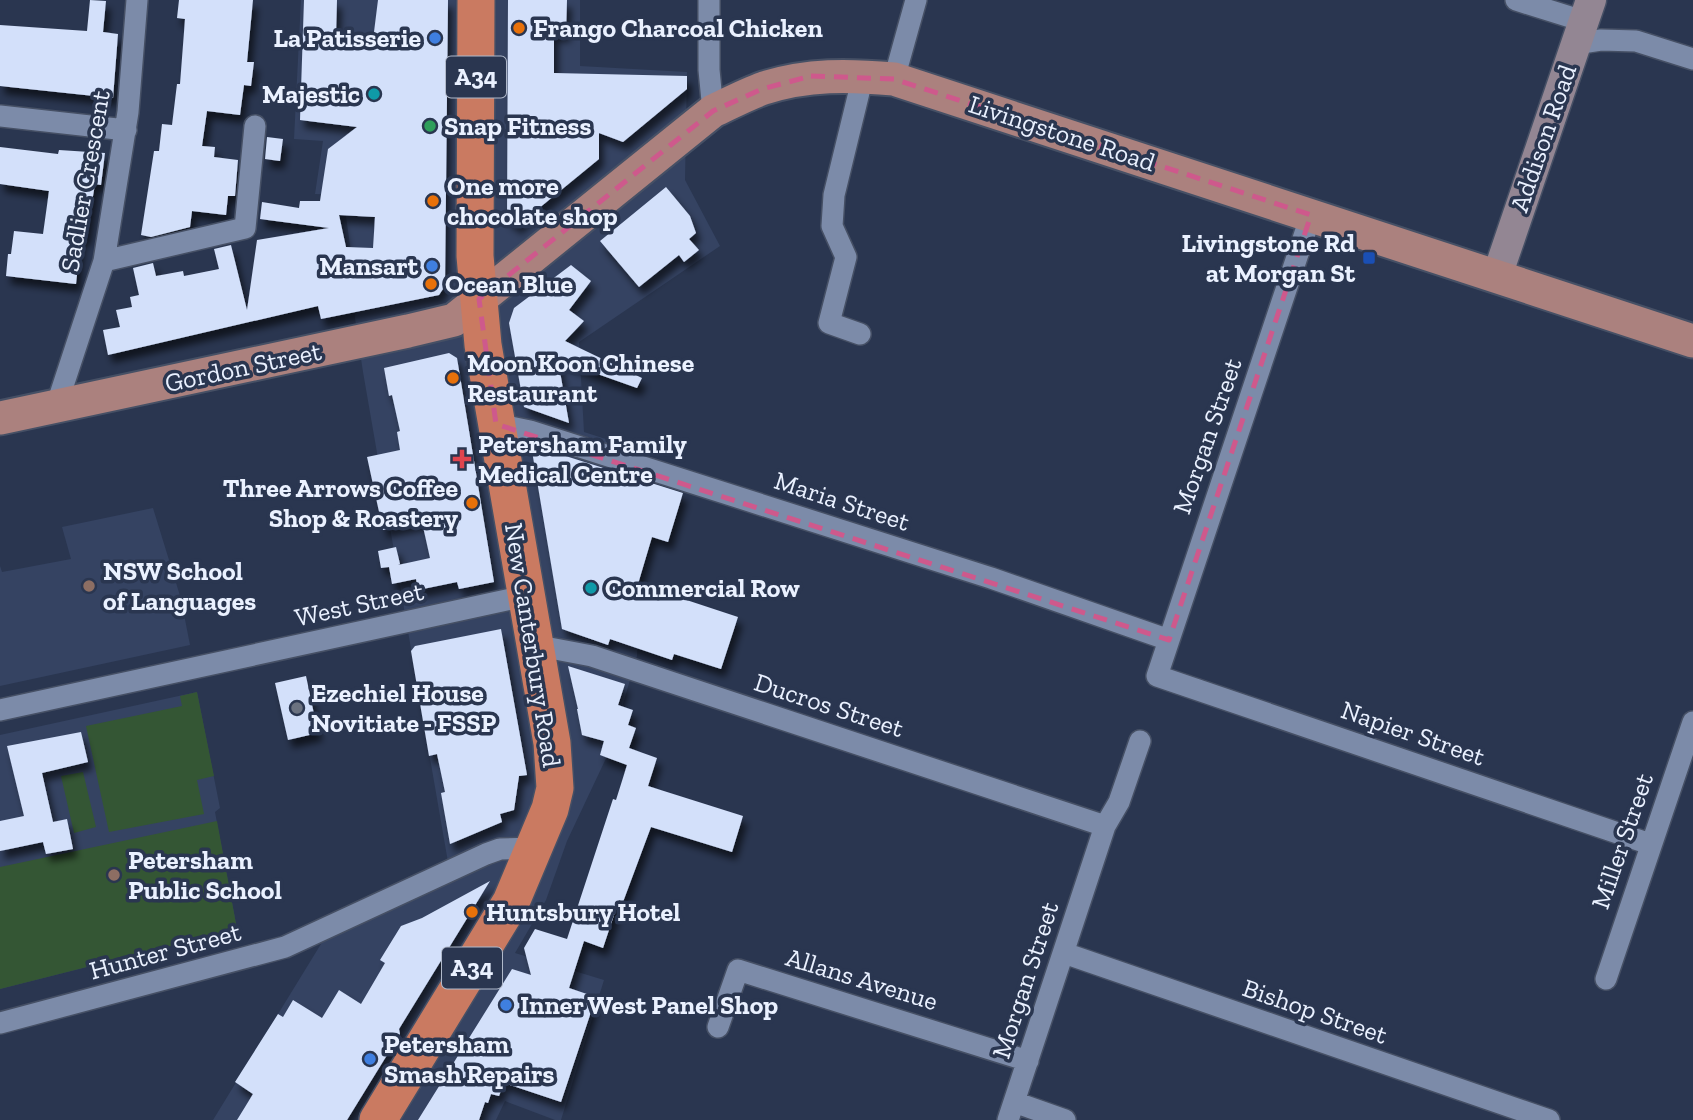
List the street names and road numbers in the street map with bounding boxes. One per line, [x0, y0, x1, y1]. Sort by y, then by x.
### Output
road number: A34 [446, 56, 506, 98]
street label: Addison Road [1503, 60, 1583, 216]
street label: Sadlier Crescent [53, 87, 117, 274]
street label: Livingstone Road [965, 88, 1159, 178]
street label: Gordon Street [162, 335, 325, 399]
street label: Morgan Street [1165, 354, 1249, 518]
street label: Maria Street [770, 464, 914, 538]
street label: New Canterbury Road [498, 521, 568, 769]
street label: West Street [292, 575, 427, 633]
street label: Ducros Street [750, 666, 908, 744]
street label: Napier Street [1337, 693, 1489, 773]
street label: Miller Street [1584, 769, 1660, 913]
street label: Morgan Street [985, 897, 1065, 1062]
street label: Hunter Street [86, 915, 245, 987]
street label: Allans Avenue [782, 941, 942, 1017]
road number: A34 [442, 948, 502, 988]
street label: Bishop Street [1238, 971, 1392, 1051]

